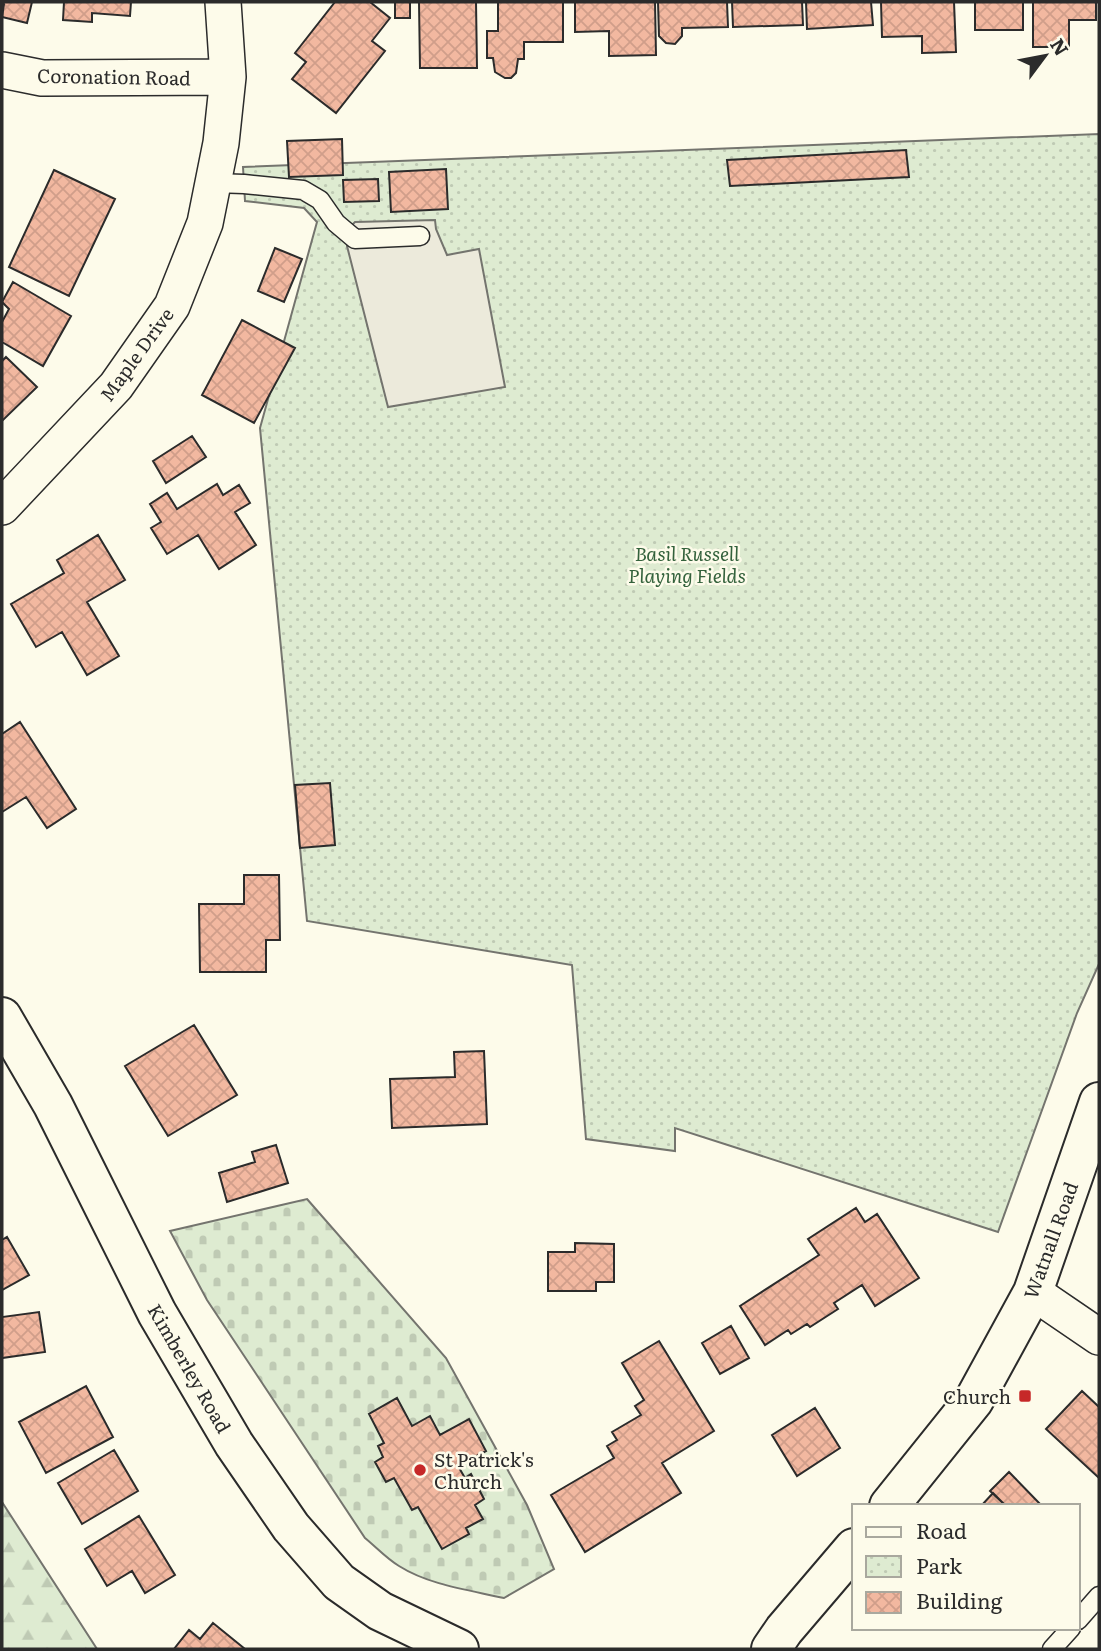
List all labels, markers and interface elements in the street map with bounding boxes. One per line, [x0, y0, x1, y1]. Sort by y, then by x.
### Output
north arrow [1010, 21, 1080, 91]
text: N [1044, 32, 1076, 61]
street label: Coronation Road [37, 61, 191, 91]
street label: Maple Drive [92, 301, 180, 407]
park label: Basil Russell Playing Fields [628, 539, 746, 589]
street label: Watnall Road [1016, 1177, 1084, 1303]
street label: Kimberley Road [142, 1298, 239, 1438]
place label: Church [943, 1382, 1011, 1410]
marker: Church [1017, 1388, 1033, 1404]
place label: St Patrick's Church [434, 1445, 534, 1495]
marker: St Patrick's Church [412, 1462, 428, 1478]
legend [852, 1504, 1080, 1630]
text: Road [916, 1514, 967, 1545]
text: Park [916, 1549, 962, 1580]
text: Building [916, 1584, 1003, 1615]

